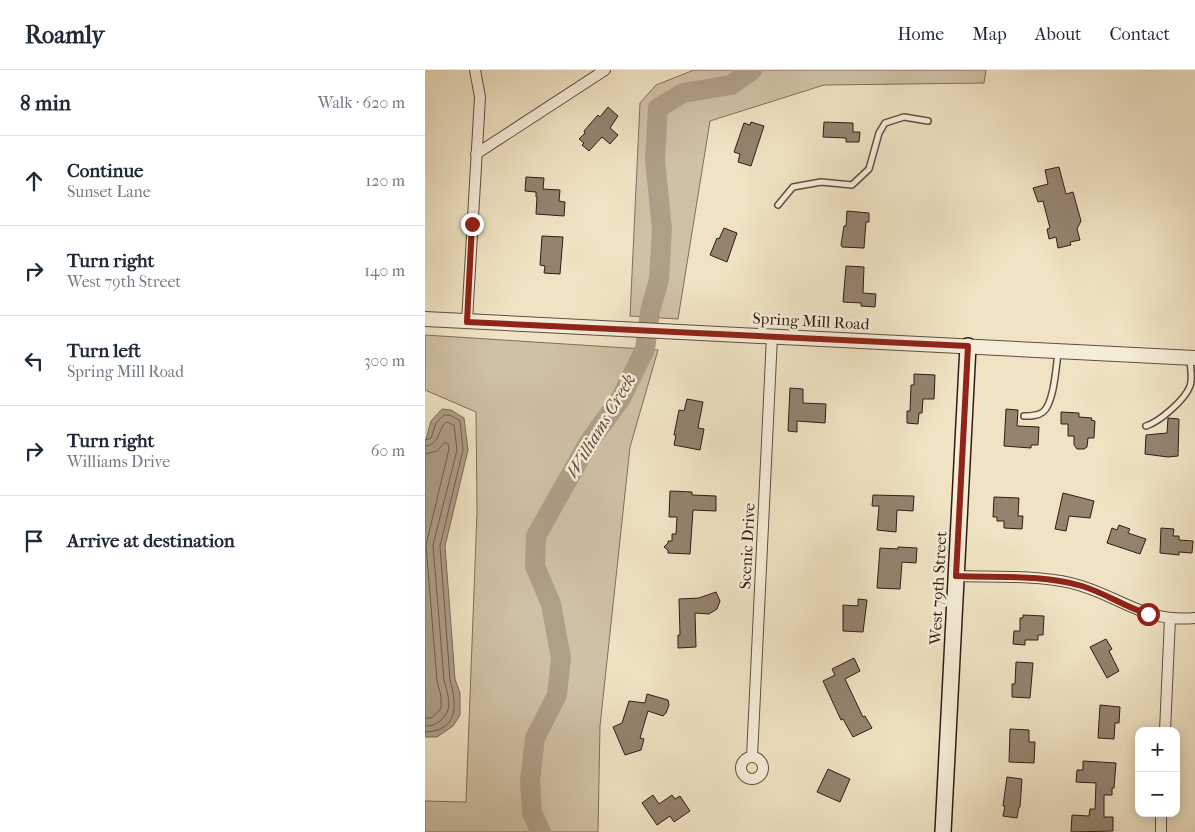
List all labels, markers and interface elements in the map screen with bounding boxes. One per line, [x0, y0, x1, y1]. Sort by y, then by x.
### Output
text: Roamly [25, 21, 104, 49]
text: Home [897, 24, 944, 45]
text: Map [972, 24, 1007, 45]
text: About [1035, 24, 1081, 45]
text: Contact [1109, 24, 1170, 45]
text: 8 min [20, 91, 71, 115]
text: Walk · 620 m [318, 93, 405, 112]
text: Continue [67, 160, 143, 182]
icon: ahead [20, 167, 48, 195]
text: 120 m [366, 171, 405, 190]
text: Sunset Lane [67, 182, 151, 201]
route end [461, 213, 484, 236]
text: Turn right [67, 250, 154, 272]
icon: right [20, 257, 48, 285]
text: 140 m [364, 261, 405, 280]
text: West 79th Street [67, 272, 181, 291]
street label: Spring Mill Road [752, 308, 870, 334]
text: Turn left [67, 340, 141, 362]
icon: left [20, 347, 48, 375]
text: 300 m [364, 351, 405, 370]
text: Spring Mill Road [67, 362, 184, 381]
water label: Williams Creek [562, 370, 640, 482]
text: Turn right [67, 430, 154, 452]
icon: right [20, 437, 48, 465]
text: 60 m [371, 441, 405, 460]
text: Williams Drive [67, 452, 170, 471]
street label: Scenic Drive [735, 502, 759, 590]
icon: arrive [20, 527, 48, 555]
text: Arrive at destination [67, 530, 235, 552]
street label: West 79th Street [925, 530, 950, 646]
route start [1137, 603, 1160, 626]
map controls [1135, 727, 1180, 817]
button: + [1135, 727, 1180, 772]
button: − [1135, 772, 1180, 817]

